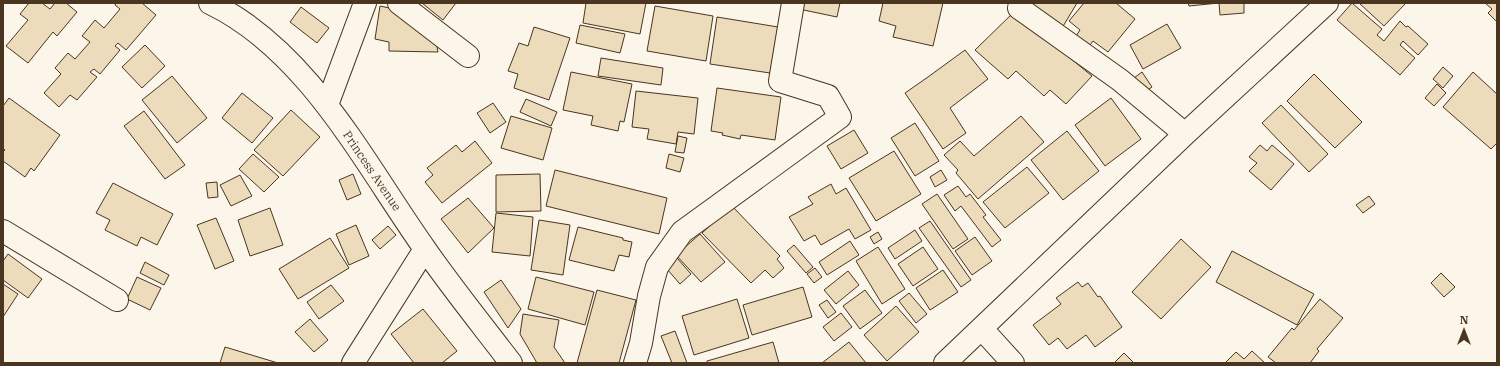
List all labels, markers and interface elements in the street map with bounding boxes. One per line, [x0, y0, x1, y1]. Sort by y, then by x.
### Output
street label: Princess Avenue [340, 128, 405, 214]
north arrow [1444, 310, 1484, 350]
text: N [1460, 313, 1469, 327]

